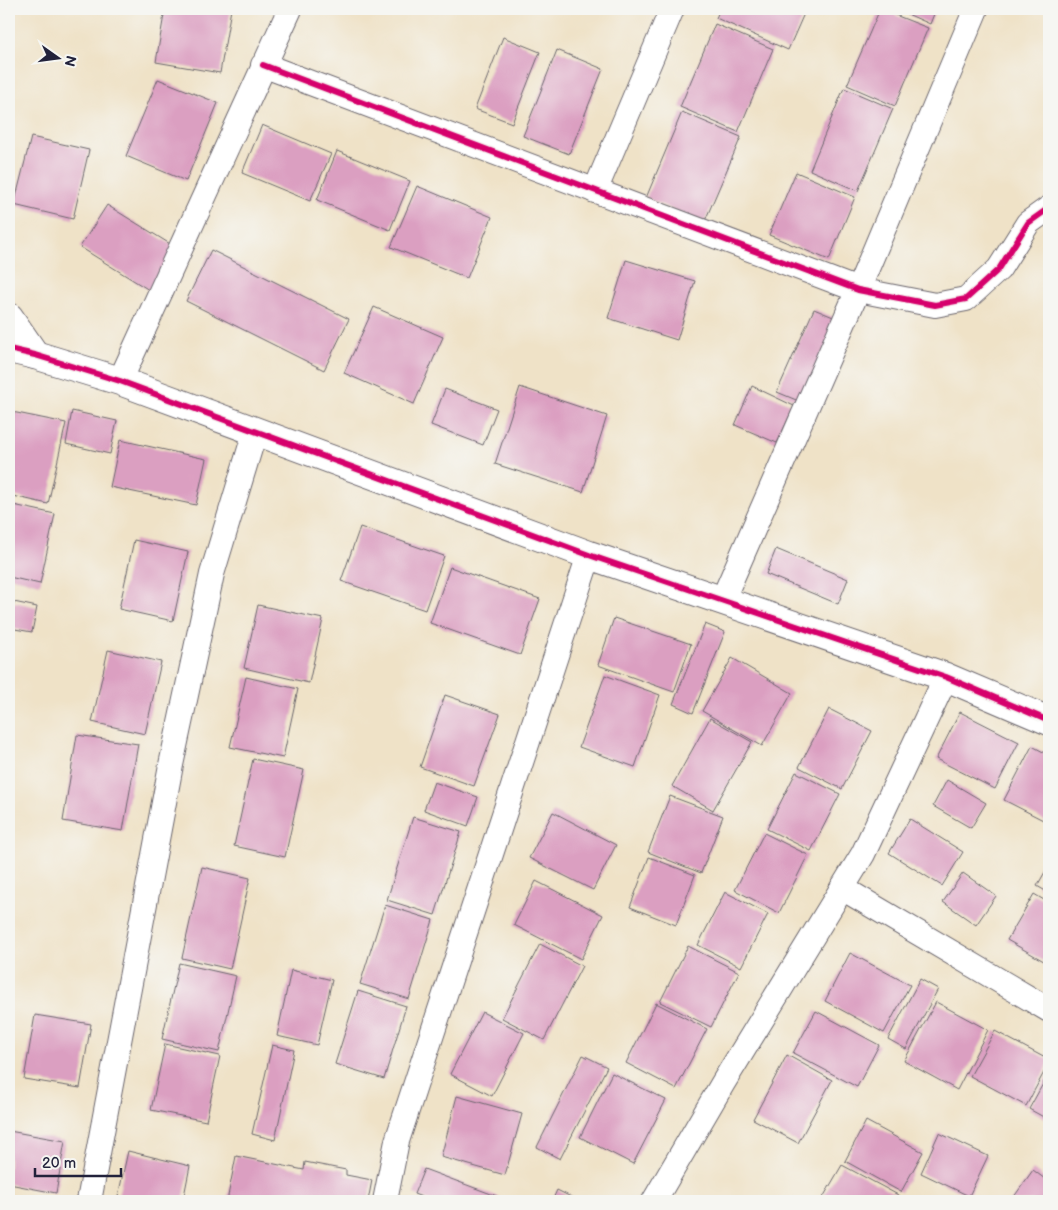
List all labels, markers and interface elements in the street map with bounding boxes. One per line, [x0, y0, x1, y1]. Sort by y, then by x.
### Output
north arrow [32, 32, 82, 82]
text: N [61, 54, 80, 68]
scale bar [35, 1145, 121, 1177]
text: 20 m [42, 1154, 76, 1173]

